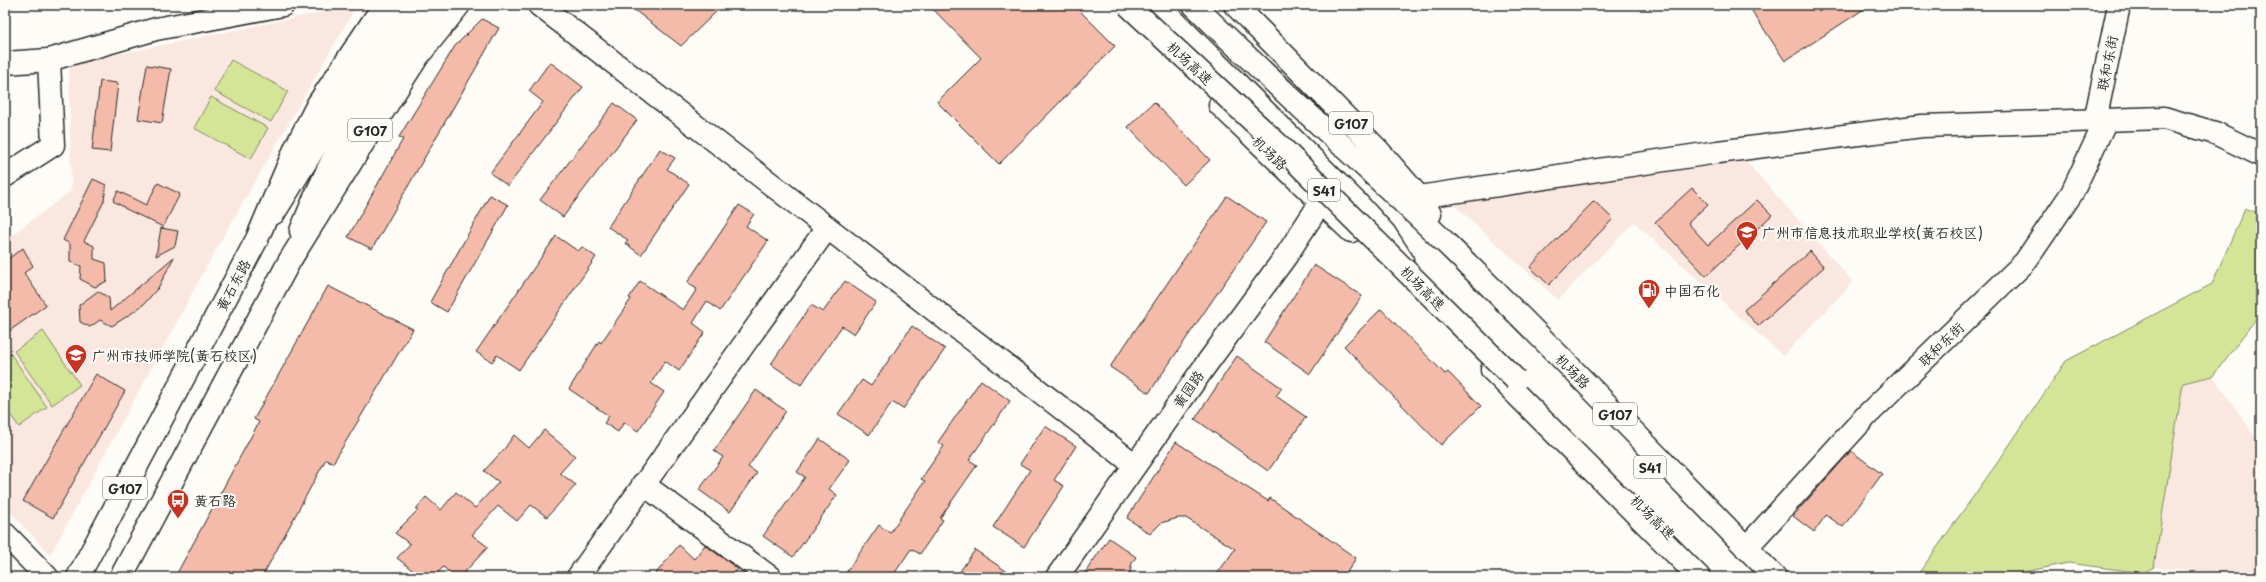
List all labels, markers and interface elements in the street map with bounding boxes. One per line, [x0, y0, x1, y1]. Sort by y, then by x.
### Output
street label: 联和东街 [2091, 34, 2123, 92]
street label: 机场高速 [1162, 36, 1218, 90]
road number: G107 [1329, 112, 1373, 134]
road number: G107 [348, 119, 392, 141]
street label: 机场路 [1248, 131, 1292, 175]
road number: S41 [1308, 179, 1340, 201]
school or university icon: 广州市信息技术职业学校(黄石校区) [1734, 219, 1760, 252]
place label: 广州市信息技术职业学校(黄石校区) [1762, 222, 1983, 243]
street label: 黄石东路 [211, 255, 255, 315]
street label: 机场高速 [1396, 261, 1450, 315]
fuel station icon: 中国石化 [1636, 277, 1662, 310]
place label: 中国石化 [1664, 280, 1720, 301]
street label: 联和东街 [1914, 317, 1968, 371]
school or university icon: 广州市技师学院(黄石校区) [63, 342, 89, 375]
place label: 广州市技师学院(黄石校区) [92, 345, 257, 366]
street label: 机场路 [1551, 349, 1595, 393]
street label: 黄园路 [1167, 366, 1209, 412]
road number: G107 [1593, 403, 1637, 425]
road number: S41 [1634, 456, 1666, 478]
road number: G107 [103, 477, 147, 499]
bus stop icon: 黄石路 [165, 487, 191, 520]
place label: 黄石路 [194, 490, 236, 511]
street label: 机场高速 [1626, 490, 1680, 544]

